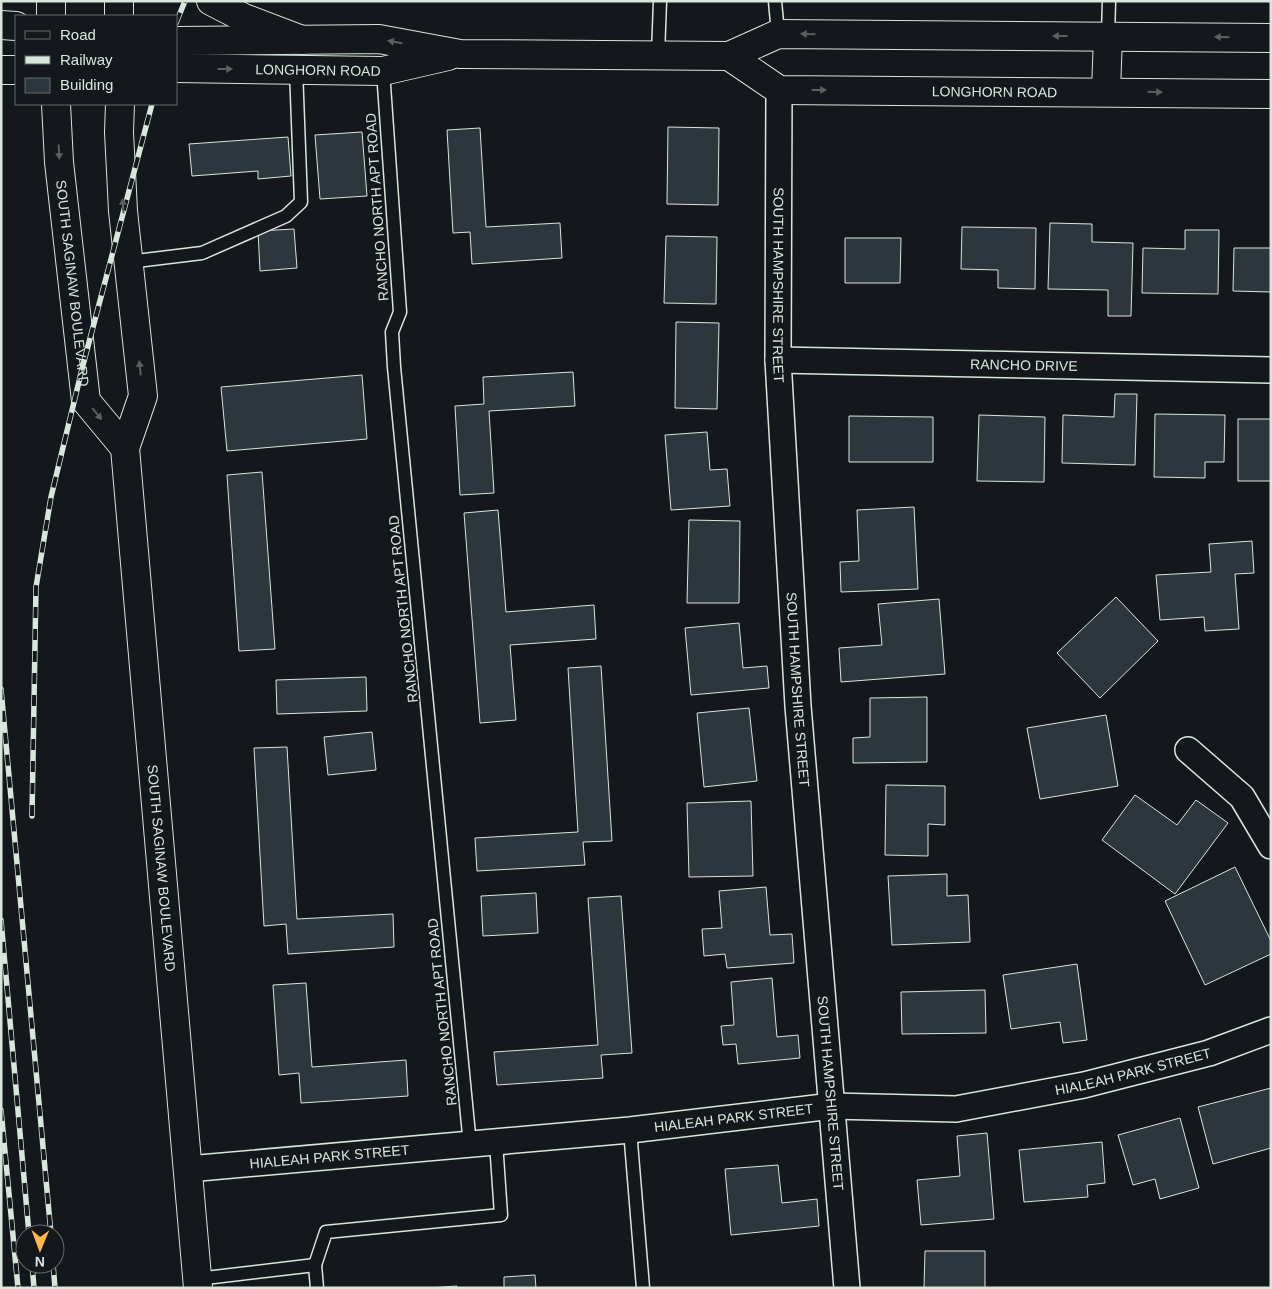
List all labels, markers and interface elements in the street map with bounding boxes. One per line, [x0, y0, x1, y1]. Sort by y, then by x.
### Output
legend [15, 15, 178, 105]
text: Road [60, 26, 96, 43]
one-way arrow [799, 30, 815, 38]
one-way arrow [1051, 32, 1067, 40]
one-way arrow [1214, 33, 1230, 41]
one-way arrow [386, 37, 402, 45]
text: Railway [60, 51, 113, 68]
street label: LONGHORN ROAD [255, 61, 381, 79]
one-way arrow [217, 65, 233, 73]
text: Building [60, 76, 113, 93]
street label: LONGHORN ROAD [932, 83, 1057, 100]
one-way arrow [812, 86, 828, 94]
one-way arrow [1147, 88, 1163, 96]
street label: RANCHO NORTH APT ROAD [362, 112, 392, 302]
one-way arrow [55, 145, 63, 161]
street label: SOUTH SAGINAW BOULEVARD [53, 179, 92, 387]
street label: SOUTH HAMPSHIRE STREET [770, 187, 787, 384]
one-way arrow [118, 198, 126, 214]
street label: RANCHO DRIVE [970, 356, 1078, 374]
one-way arrow [136, 359, 144, 375]
one-way arrow [92, 408, 103, 421]
street label: RANCHO NORTH APT ROAD [385, 514, 421, 704]
street label: SOUTH HAMPSHIRE STREET [783, 591, 813, 788]
street label: SOUTH SAGINAW BOULEVARD [145, 764, 178, 972]
street label: RANCHO NORTH APT ROAD [424, 917, 460, 1107]
street label: SOUTH HAMPSHIRE STREET [814, 995, 847, 1192]
street label: HIALEAH PARK STREET [1054, 1045, 1213, 1098]
street label: HIALEAH PARK STREET [653, 1100, 814, 1135]
street label: HIALEAH PARK STREET [249, 1141, 410, 1172]
north arrow [15, 1224, 65, 1274]
text: N [35, 1254, 45, 1270]

